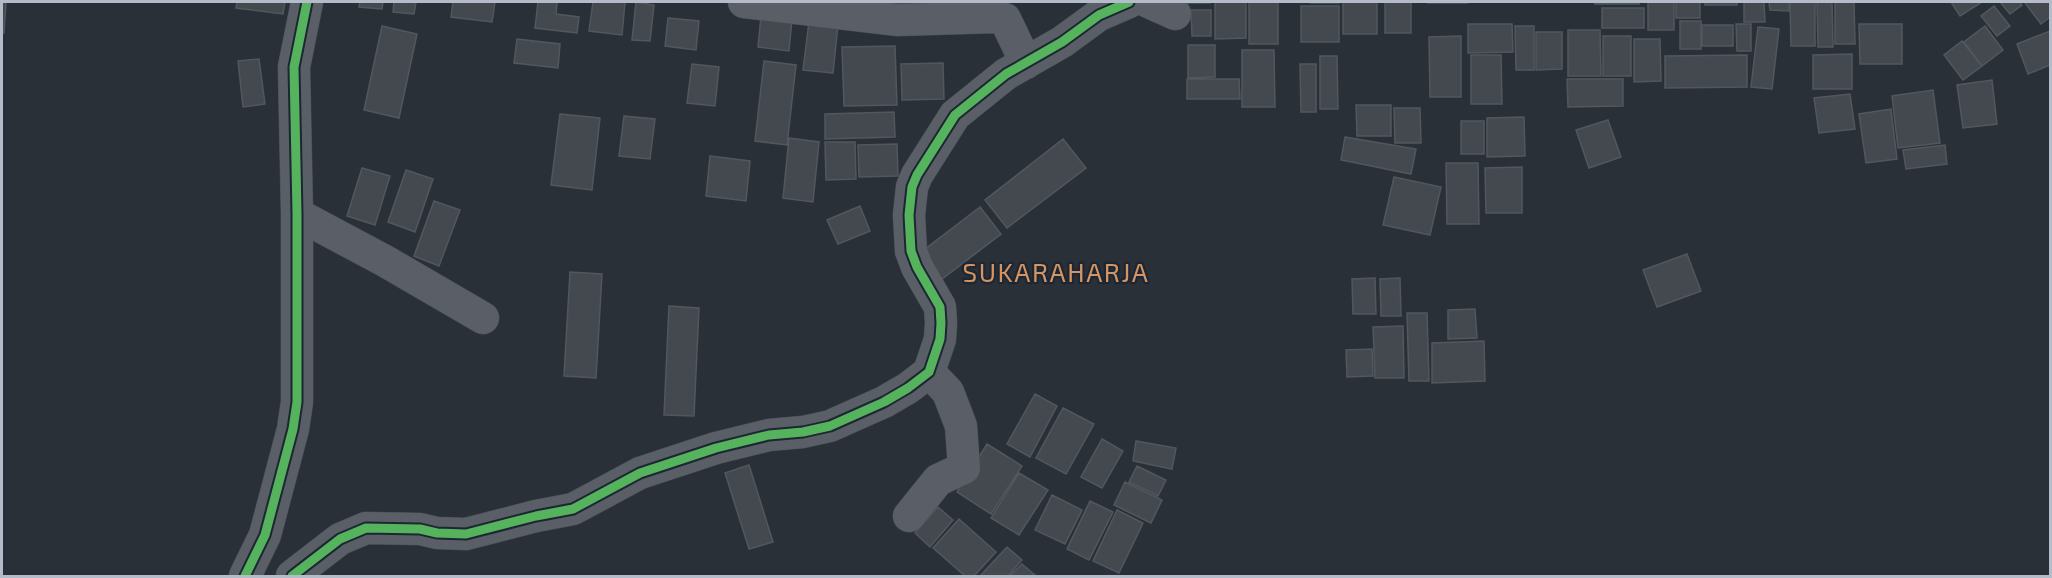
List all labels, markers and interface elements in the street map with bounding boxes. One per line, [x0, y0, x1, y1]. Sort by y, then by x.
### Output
district label: SUKARAHARJA [963, 256, 1149, 287]

